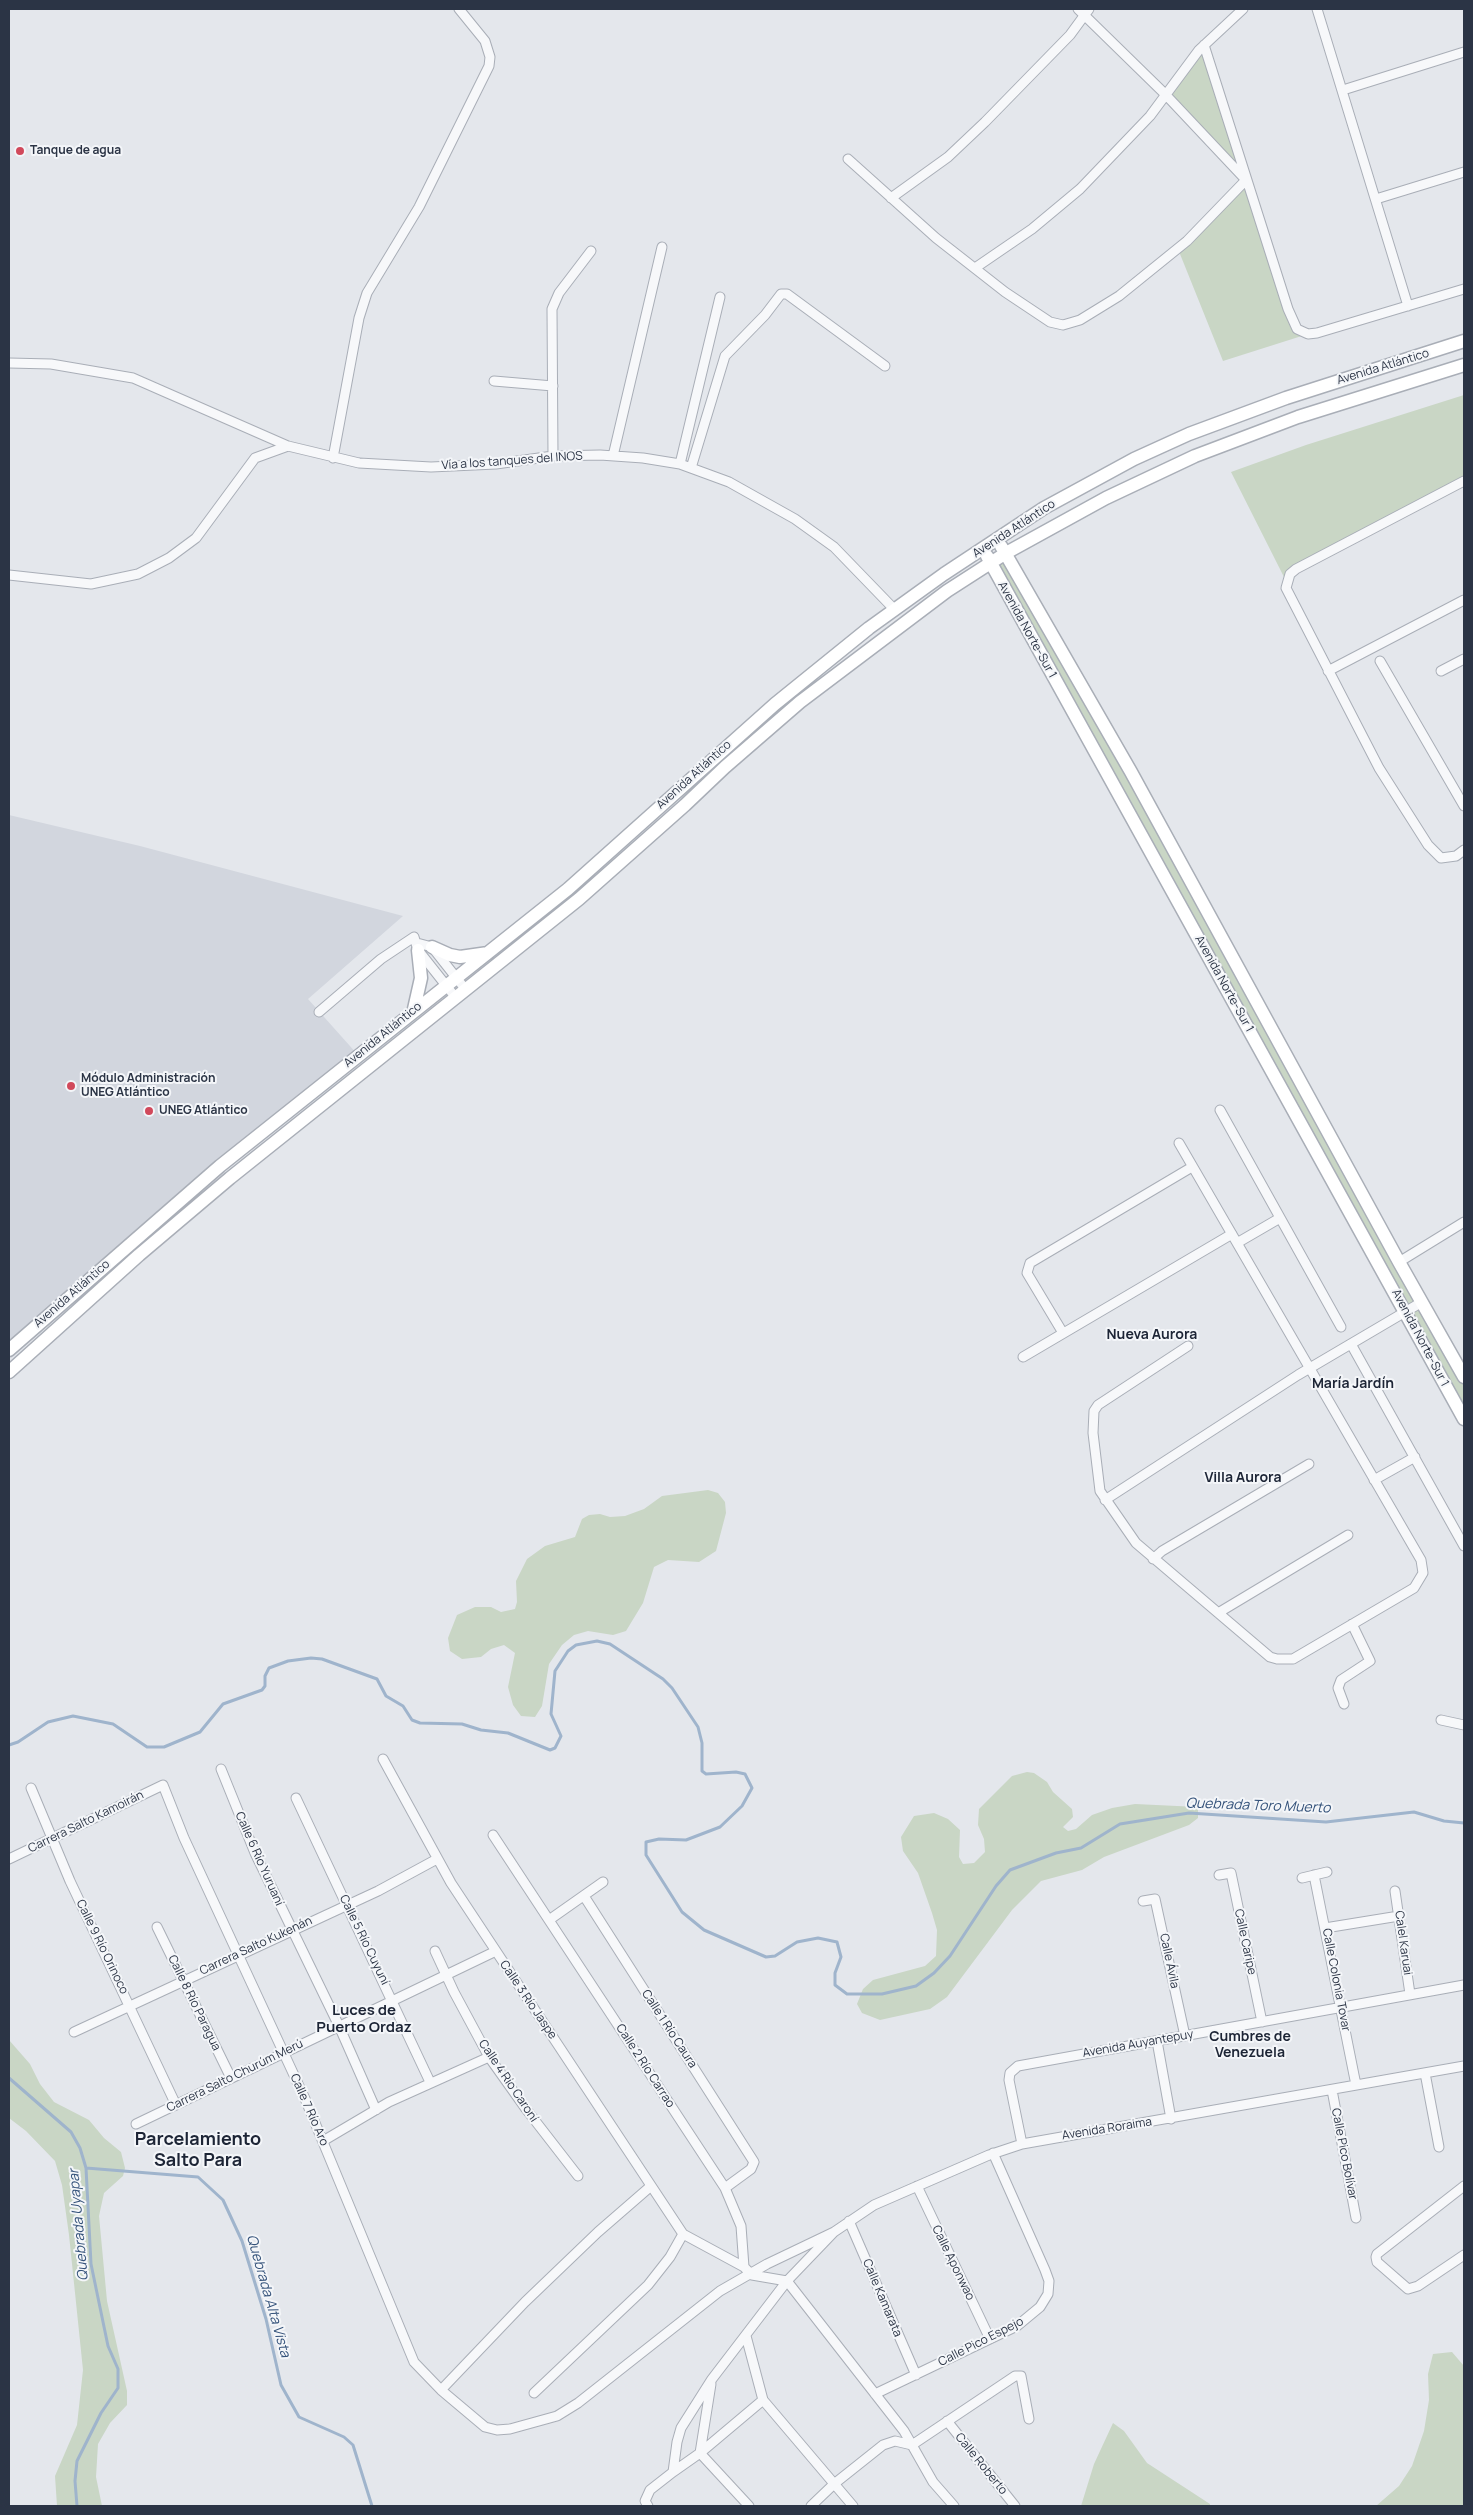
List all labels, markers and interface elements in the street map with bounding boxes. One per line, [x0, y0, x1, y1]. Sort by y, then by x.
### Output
place label: Tanque de agua [30, 144, 121, 158]
marker: Tanque de agua [14, 145, 26, 157]
street label: Avenida Atlántico [1335, 346, 1431, 388]
street label: Vía a los tanques del INOS [441, 449, 583, 473]
street label: Avenida Atlántico [970, 497, 1058, 561]
street label: Avenida Norte-Sur 1 [994, 579, 1060, 681]
street label: Avenida Atlántico [654, 738, 734, 812]
street label: Avenida Norte-Sur 1 [1191, 933, 1257, 1035]
street label: Avenida Atlántico [341, 999, 425, 1071]
place label: Módulo Administración UNEG Atlántico [81, 1072, 216, 1100]
marker: Módulo Administración UNEG Atlántico [65, 1080, 77, 1092]
place label: UNEG Atlántico [159, 1104, 248, 1118]
marker: UNEG Atlántico [143, 1105, 155, 1117]
street label: Avenida Atlántico [31, 1257, 113, 1331]
street label: Avenida Norte-Sur 1 [1388, 1287, 1452, 1389]
district label: Nueva Aurora [1107, 1327, 1197, 1343]
district label: María Jardín [1312, 1376, 1394, 1392]
district label: Villa Aurora [1204, 1470, 1282, 1486]
street label: Carrera Salto Kamoirán [26, 1788, 146, 1856]
water label: Quebrada Toro Muerto [1185, 1795, 1331, 1817]
street label: Calle 6 Río Yuruaní [232, 1810, 286, 1908]
street label: Calle 5 Río Cuyuní [336, 1893, 392, 1987]
street label: Calle 9 Río Orinoco [73, 1897, 131, 1997]
street label: Calle Caripe [1231, 1908, 1259, 1976]
street label: Calel Karuai [1391, 1910, 1415, 1976]
street label: Carrera Salto Kukenán [198, 1914, 314, 1978]
street label: Calle Colonia Tovar [1319, 1927, 1353, 2033]
street label: Calle Ávila [1156, 1932, 1182, 1990]
street label: Calle 8 Río Paragua [165, 1953, 223, 2053]
street label: Calle 3 Río Jaspe [496, 1958, 560, 2042]
street label: Calle 1 Río Caura [638, 1987, 700, 2071]
district label: Luces de Puerto Ordaz [316, 2002, 412, 2037]
street label: Calle 2 Río Carrao [613, 2021, 677, 2111]
street label: Avenida Auyantepuy [1081, 2027, 1195, 2061]
district label: Cumbres de Venezuela [1209, 2029, 1291, 2062]
street label: Carrera Salto Churúm Merú [164, 2037, 306, 2115]
street label: Calle 4 Río Caroní [475, 2037, 541, 2125]
street label: Calle 7 Río Aro [287, 2072, 331, 2148]
street label: Calle Pico Bolívar [1328, 2107, 1360, 2201]
street label: Avenida Roraima [1061, 2115, 1153, 2143]
district label: Parcelamiento Salto Para [135, 2129, 261, 2172]
water label: Quebrada Uyapar [66, 2168, 92, 2282]
street label: Calle Aponwao [929, 2223, 977, 2303]
water label: Quebrada Alta Vista [242, 2233, 294, 2359]
street label: Calle Kamarata [859, 2257, 905, 2339]
street label: Calle Pico Espejo [936, 2314, 1026, 2370]
street label: Calle Roberto [952, 2430, 1010, 2498]

